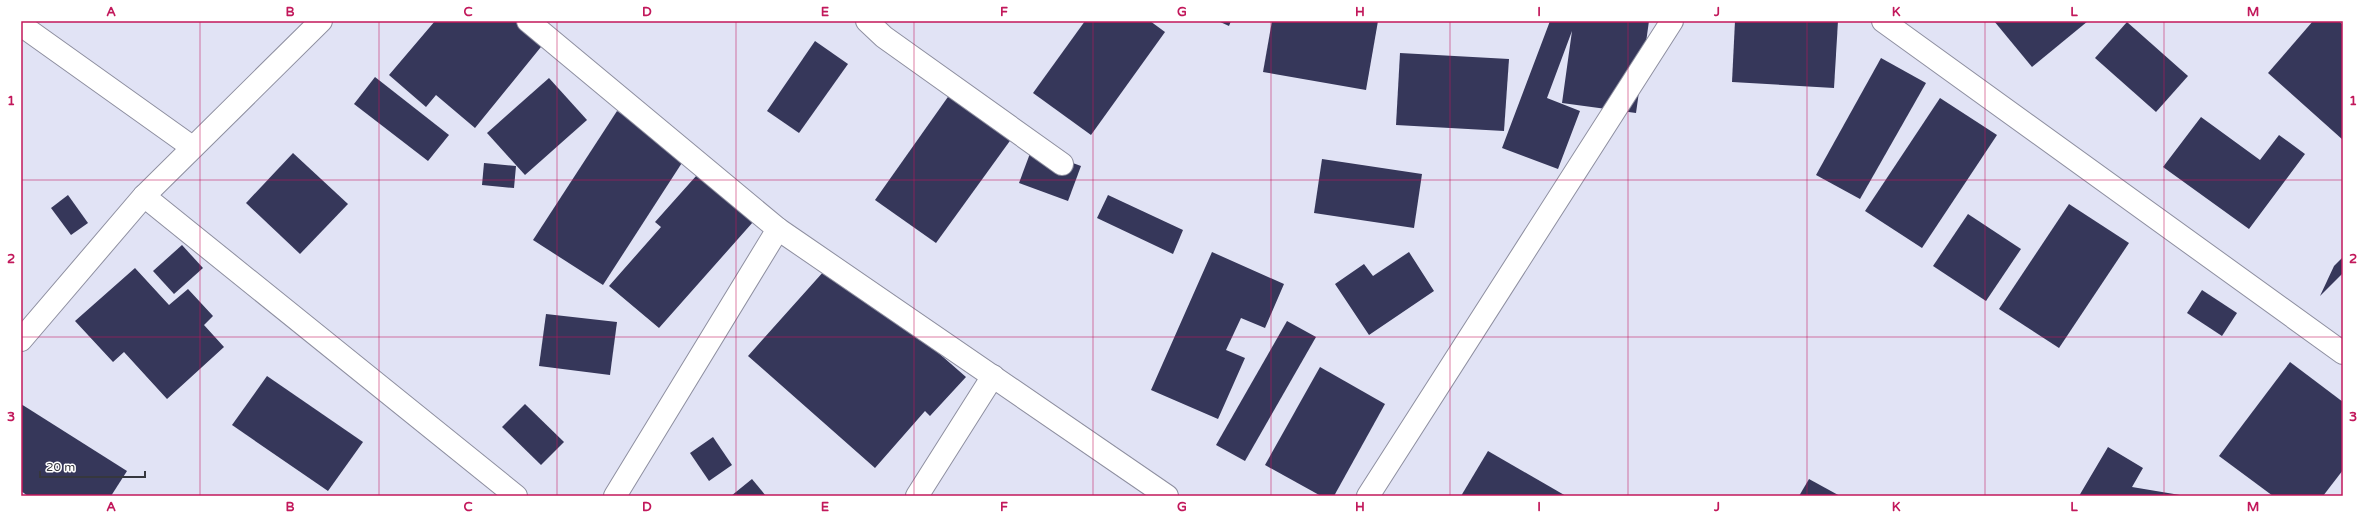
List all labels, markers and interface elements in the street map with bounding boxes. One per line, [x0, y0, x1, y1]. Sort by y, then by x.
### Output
text: A [106, 4, 116, 20]
text: B [285, 4, 295, 20]
text: C [463, 4, 473, 20]
text: D [642, 4, 652, 20]
text: E [821, 4, 829, 20]
text: F [1000, 4, 1008, 20]
text: G [1177, 4, 1187, 20]
text: H [1355, 4, 1365, 20]
text: I [1537, 4, 1541, 20]
text: J [1713, 4, 1720, 20]
text: K [1892, 4, 1901, 20]
text: L [2070, 4, 2078, 20]
text: M [2247, 4, 2259, 20]
text: 1 [7, 93, 15, 109]
text: 1 [2349, 93, 2357, 109]
text: 2 [7, 251, 15, 267]
text: 2 [2349, 251, 2357, 267]
text: 3 [7, 409, 15, 425]
text: 3 [2349, 409, 2357, 425]
scale bar [40, 453, 145, 479]
text: 20 m [46, 460, 75, 474]
text: A [106, 499, 116, 515]
text: B [285, 499, 295, 515]
text: C [463, 499, 473, 515]
text: D [642, 499, 652, 515]
text: E [821, 499, 829, 515]
text: F [1000, 499, 1008, 515]
text: G [1177, 499, 1187, 515]
text: H [1355, 499, 1365, 515]
text: I [1537, 499, 1541, 515]
text: J [1713, 499, 1720, 515]
text: K [1892, 499, 1901, 515]
text: L [2070, 499, 2078, 515]
text: M [2247, 499, 2259, 515]

